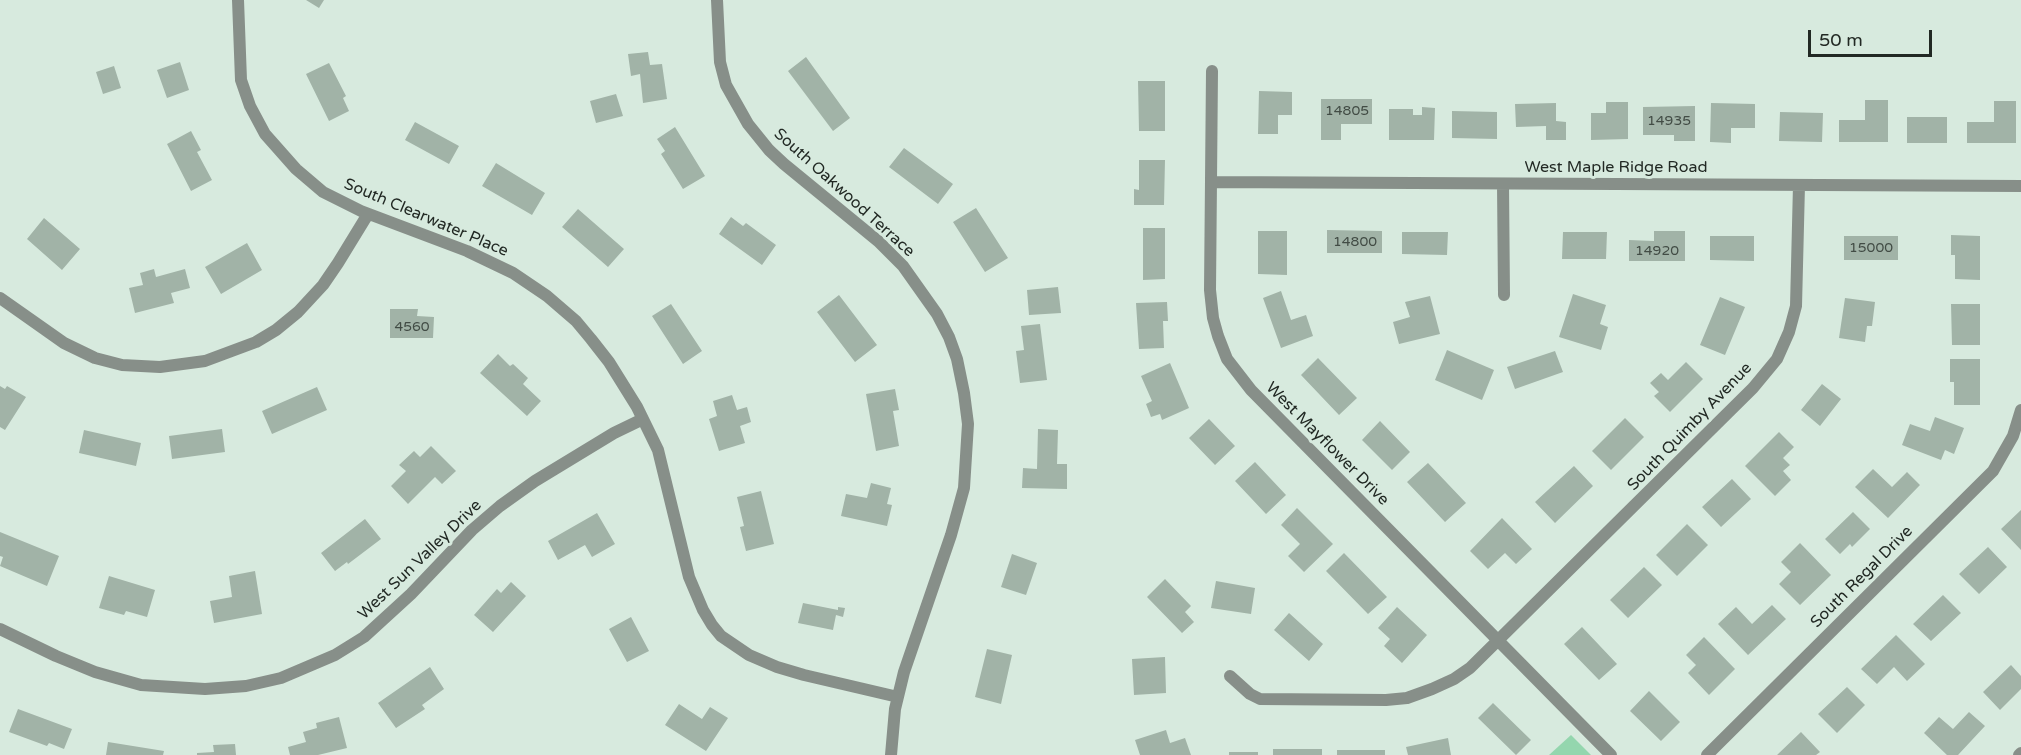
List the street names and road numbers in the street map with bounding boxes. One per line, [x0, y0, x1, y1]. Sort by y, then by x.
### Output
street label: South Oakwood Terrace [770, 125, 918, 261]
street label: West Maple Ridge Road [1524, 158, 1708, 178]
street label: South Clearwater Place [341, 175, 511, 261]
street label: South Quimby Avenue [1624, 359, 1756, 495]
street label: West Mayflower Drive [1261, 378, 1393, 510]
street label: West Sun Valley Drive [354, 496, 486, 624]
street label: South Regal Drive [1807, 522, 1917, 632]

